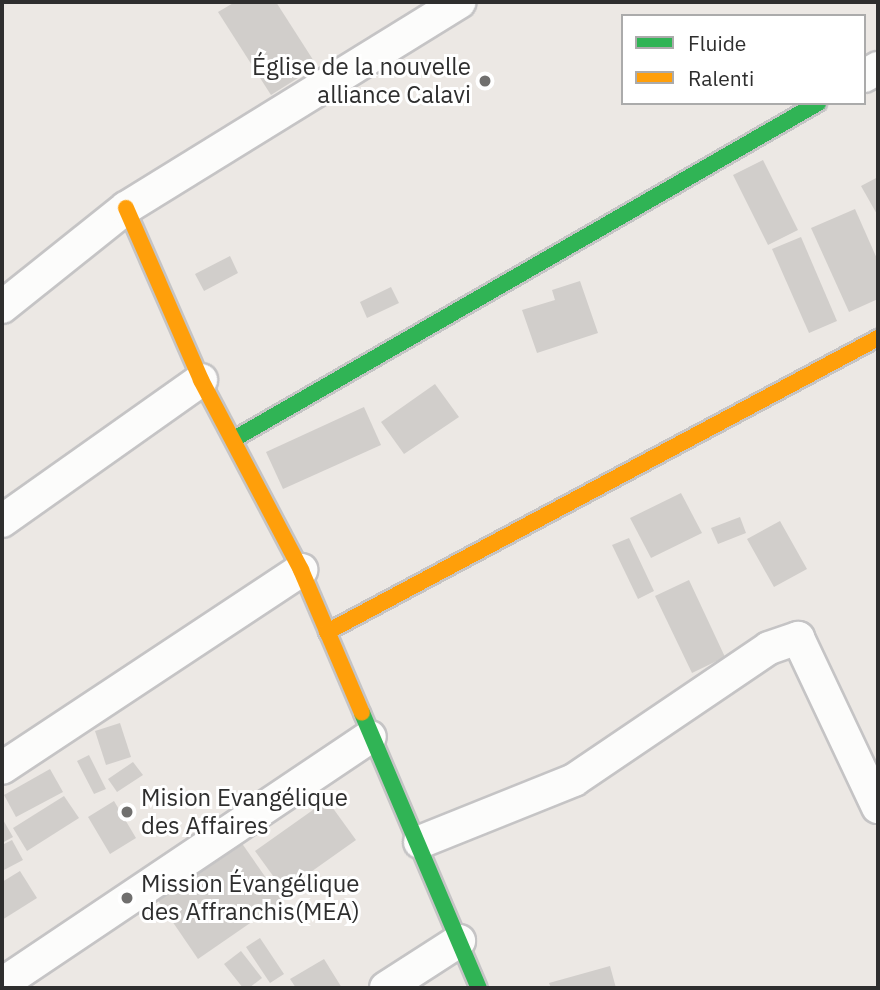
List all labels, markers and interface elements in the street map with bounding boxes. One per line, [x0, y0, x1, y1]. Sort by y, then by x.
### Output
legend [621, 14, 866, 105]
text: Fluide [688, 29, 746, 57]
place label: Église de la nouvelle alliance Calavi [252, 53, 471, 109]
text: Ralenti [688, 64, 754, 92]
marker: Église de la nouvelle alliance Calavi [477, 73, 493, 89]
place label: Mision Evangélique des Affaires [141, 784, 348, 840]
marker: Mision Evangélique des Affaires [119, 804, 135, 820]
place label: Mission Évangélique des Affranchis(MEA) [141, 870, 360, 926]
marker: Mission Évangélique des Affranchis(MEA) [119, 890, 135, 906]

